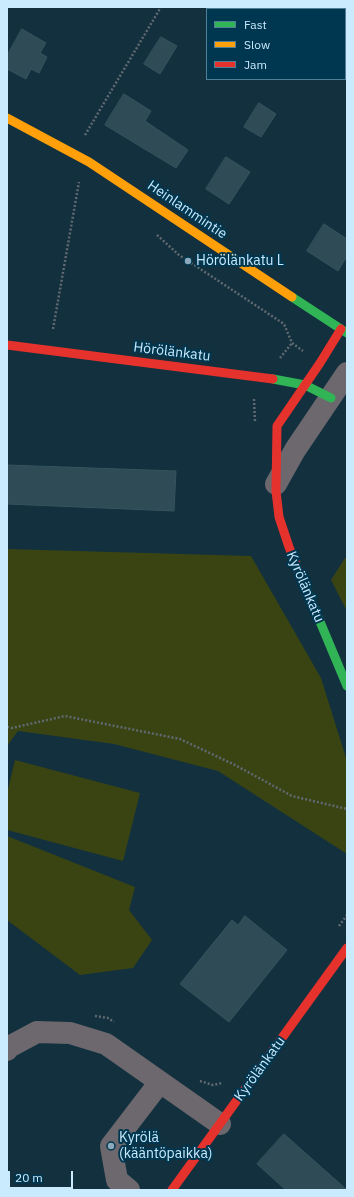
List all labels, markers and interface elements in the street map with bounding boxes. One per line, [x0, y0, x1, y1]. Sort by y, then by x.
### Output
legend [206, 8, 346, 80]
text: Fast [244, 17, 267, 32]
text: Slow [244, 37, 270, 52]
text: Jam [244, 57, 267, 72]
street label: Heinlammintie [144, 177, 230, 243]
place label: Hörölänkatu L [196, 253, 284, 269]
marker: Hörölänkatu L [183, 256, 193, 266]
street label: Hörölänkatu [132, 339, 212, 365]
street label: Kyrölänkatu [283, 549, 327, 625]
street label: Kyrölänkatu [231, 1034, 289, 1104]
place label: Kyrölä (kääntöpaikka) [119, 1130, 213, 1162]
marker: Kyrölä (kääntöpaikka) [106, 1141, 116, 1151]
scale bar [10, 1163, 75, 1189]
text: 20 m [15, 1170, 43, 1185]

